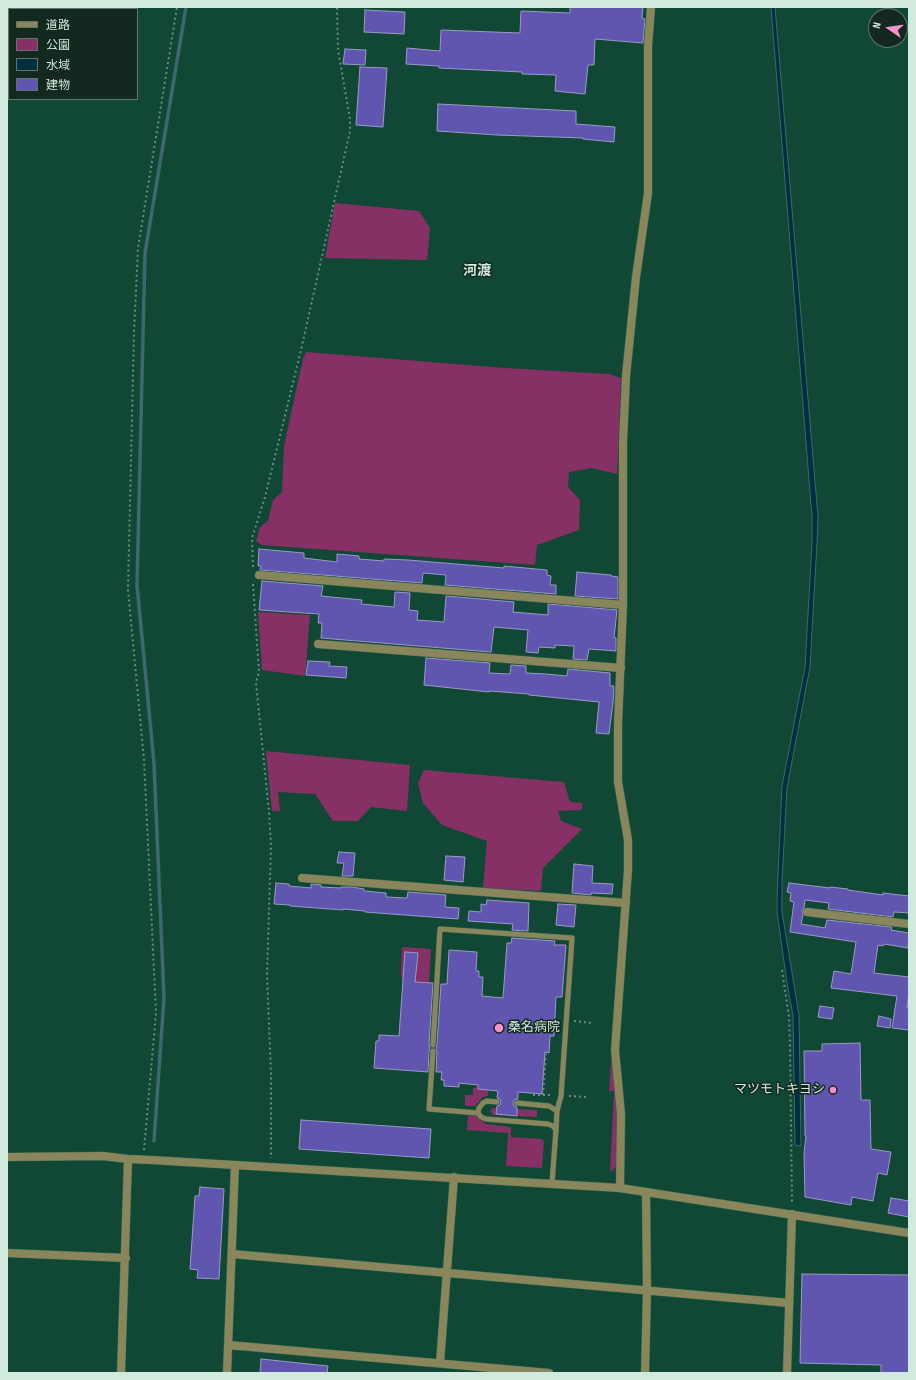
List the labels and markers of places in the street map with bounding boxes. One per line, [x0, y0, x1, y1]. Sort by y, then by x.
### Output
place label: 桑名病院 [508, 1020, 560, 1036]
marker: 桑名病院 [493, 1022, 505, 1034]
place label: マツモトキヨシ [734, 1082, 825, 1098]
marker: マツモトキヨシ [828, 1085, 838, 1095]

